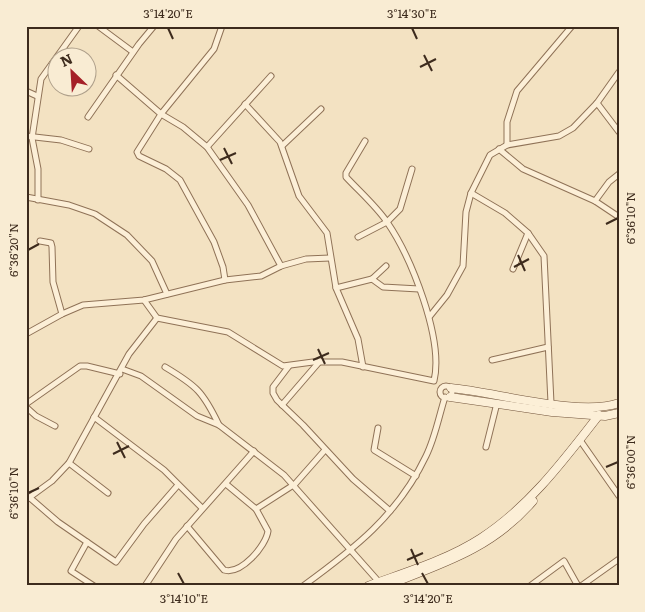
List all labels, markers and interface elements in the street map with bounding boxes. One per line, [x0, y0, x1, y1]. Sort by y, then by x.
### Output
text: 3°14'20"E [143, 4, 193, 22]
text: 3°14'30"E [387, 4, 437, 22]
north arrow [48, 48, 98, 98]
text: N [57, 48, 76, 71]
text: 6°36'10"N [621, 192, 639, 244]
text: 6°36'20"N [4, 223, 22, 277]
text: 6°36'00"N [621, 435, 639, 489]
text: 6°36'10"N [4, 467, 22, 519]
text: 3°14'10"E [160, 589, 209, 607]
text: 3°14'20"E [403, 589, 453, 607]

